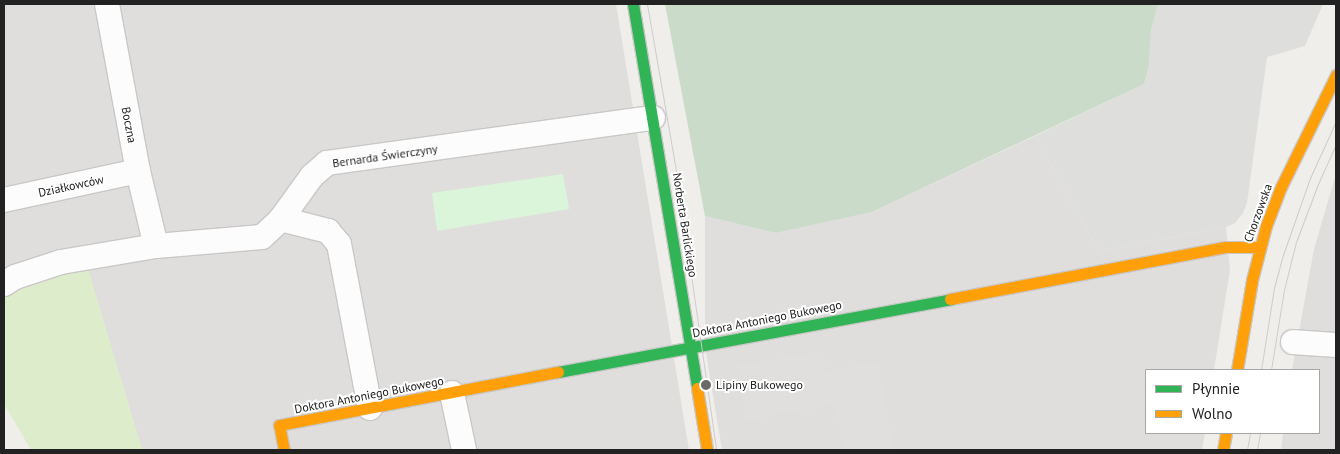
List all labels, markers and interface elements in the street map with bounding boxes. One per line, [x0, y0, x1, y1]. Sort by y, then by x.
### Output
street label: Boczna [118, 106, 140, 144]
street label: Bernarda Świerczyny [331, 141, 439, 171]
street label: Działkowców [37, 172, 105, 200]
street label: Norberta Barlickiego [670, 172, 700, 278]
street label: Chorzowska [1241, 182, 1275, 244]
street label: Doktora Antoniego Bukowego [691, 297, 843, 341]
legend [1145, 369, 1320, 434]
street label: Doktora Antoniego Bukowego [293, 373, 445, 417]
place label: Lipiny Bukowego [716, 378, 803, 392]
marker: Lipiny Bukowego [700, 379, 712, 391]
text: Płynnie [1192, 379, 1240, 398]
text: Wolno [1192, 404, 1232, 423]

